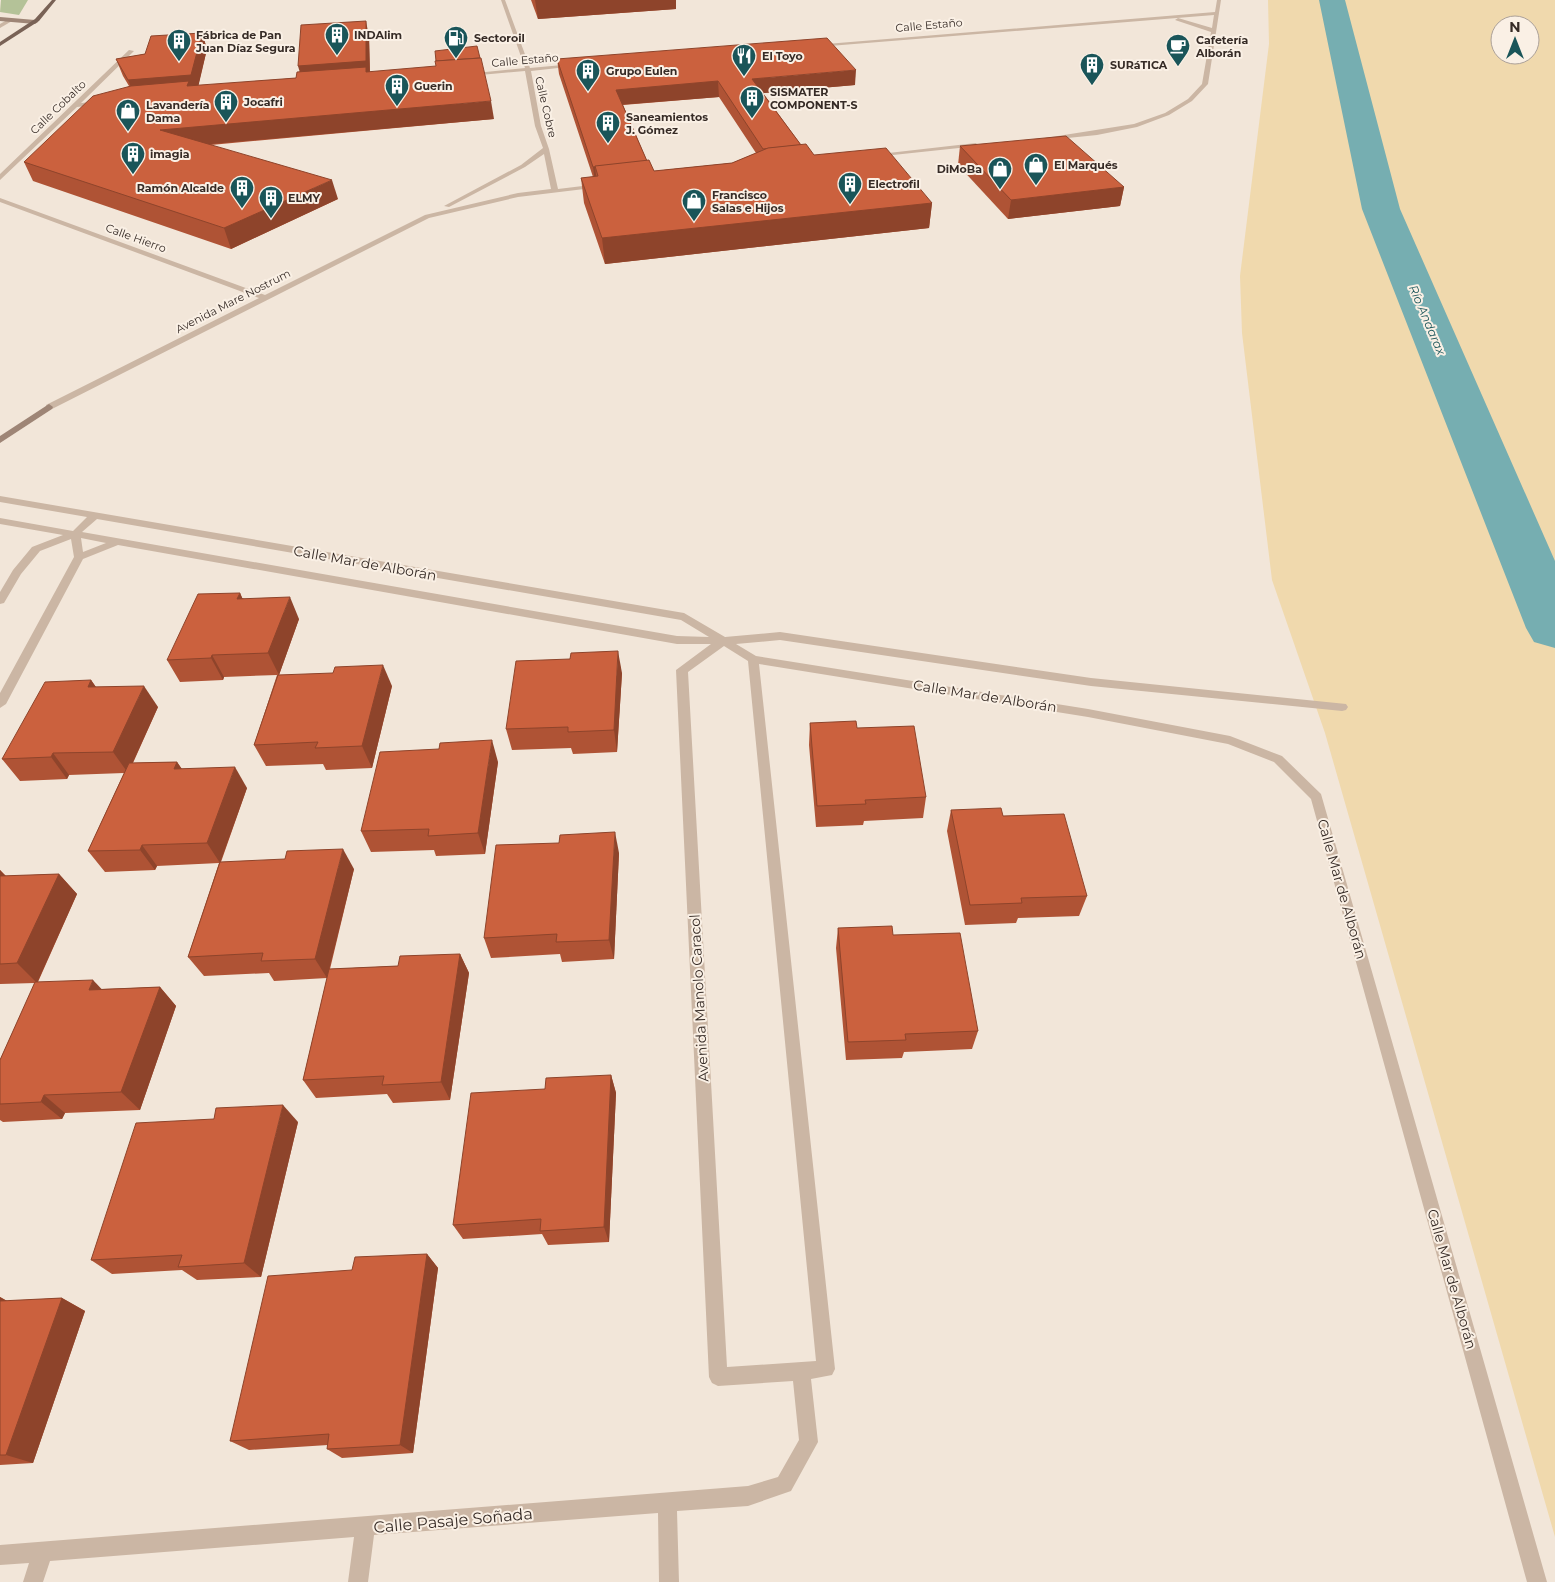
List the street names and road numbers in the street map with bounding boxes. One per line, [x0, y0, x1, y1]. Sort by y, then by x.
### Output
street label: Calle Estaño [895, 15, 963, 35]
street label: Calle Estaño [491, 50, 559, 70]
street label: Calle Cobre [532, 75, 560, 139]
street label: Calle Cobalto [27, 77, 89, 137]
street label: Calle Hierro [104, 221, 168, 256]
street label: Avenida Mare Nostrum [173, 266, 293, 336]
street label: Calle Mar de Alborán [292, 542, 438, 584]
street label: Calle Mar de Alborán [912, 676, 1058, 716]
street label: Calle Mar de Alborán [1313, 817, 1371, 961]
street label: Avenida Manolo Caracol [686, 914, 712, 1082]
street label: Calle Mar de Alborán [1423, 1207, 1481, 1351]
street label: Calle Pasaje Soñada [373, 1504, 533, 1537]

